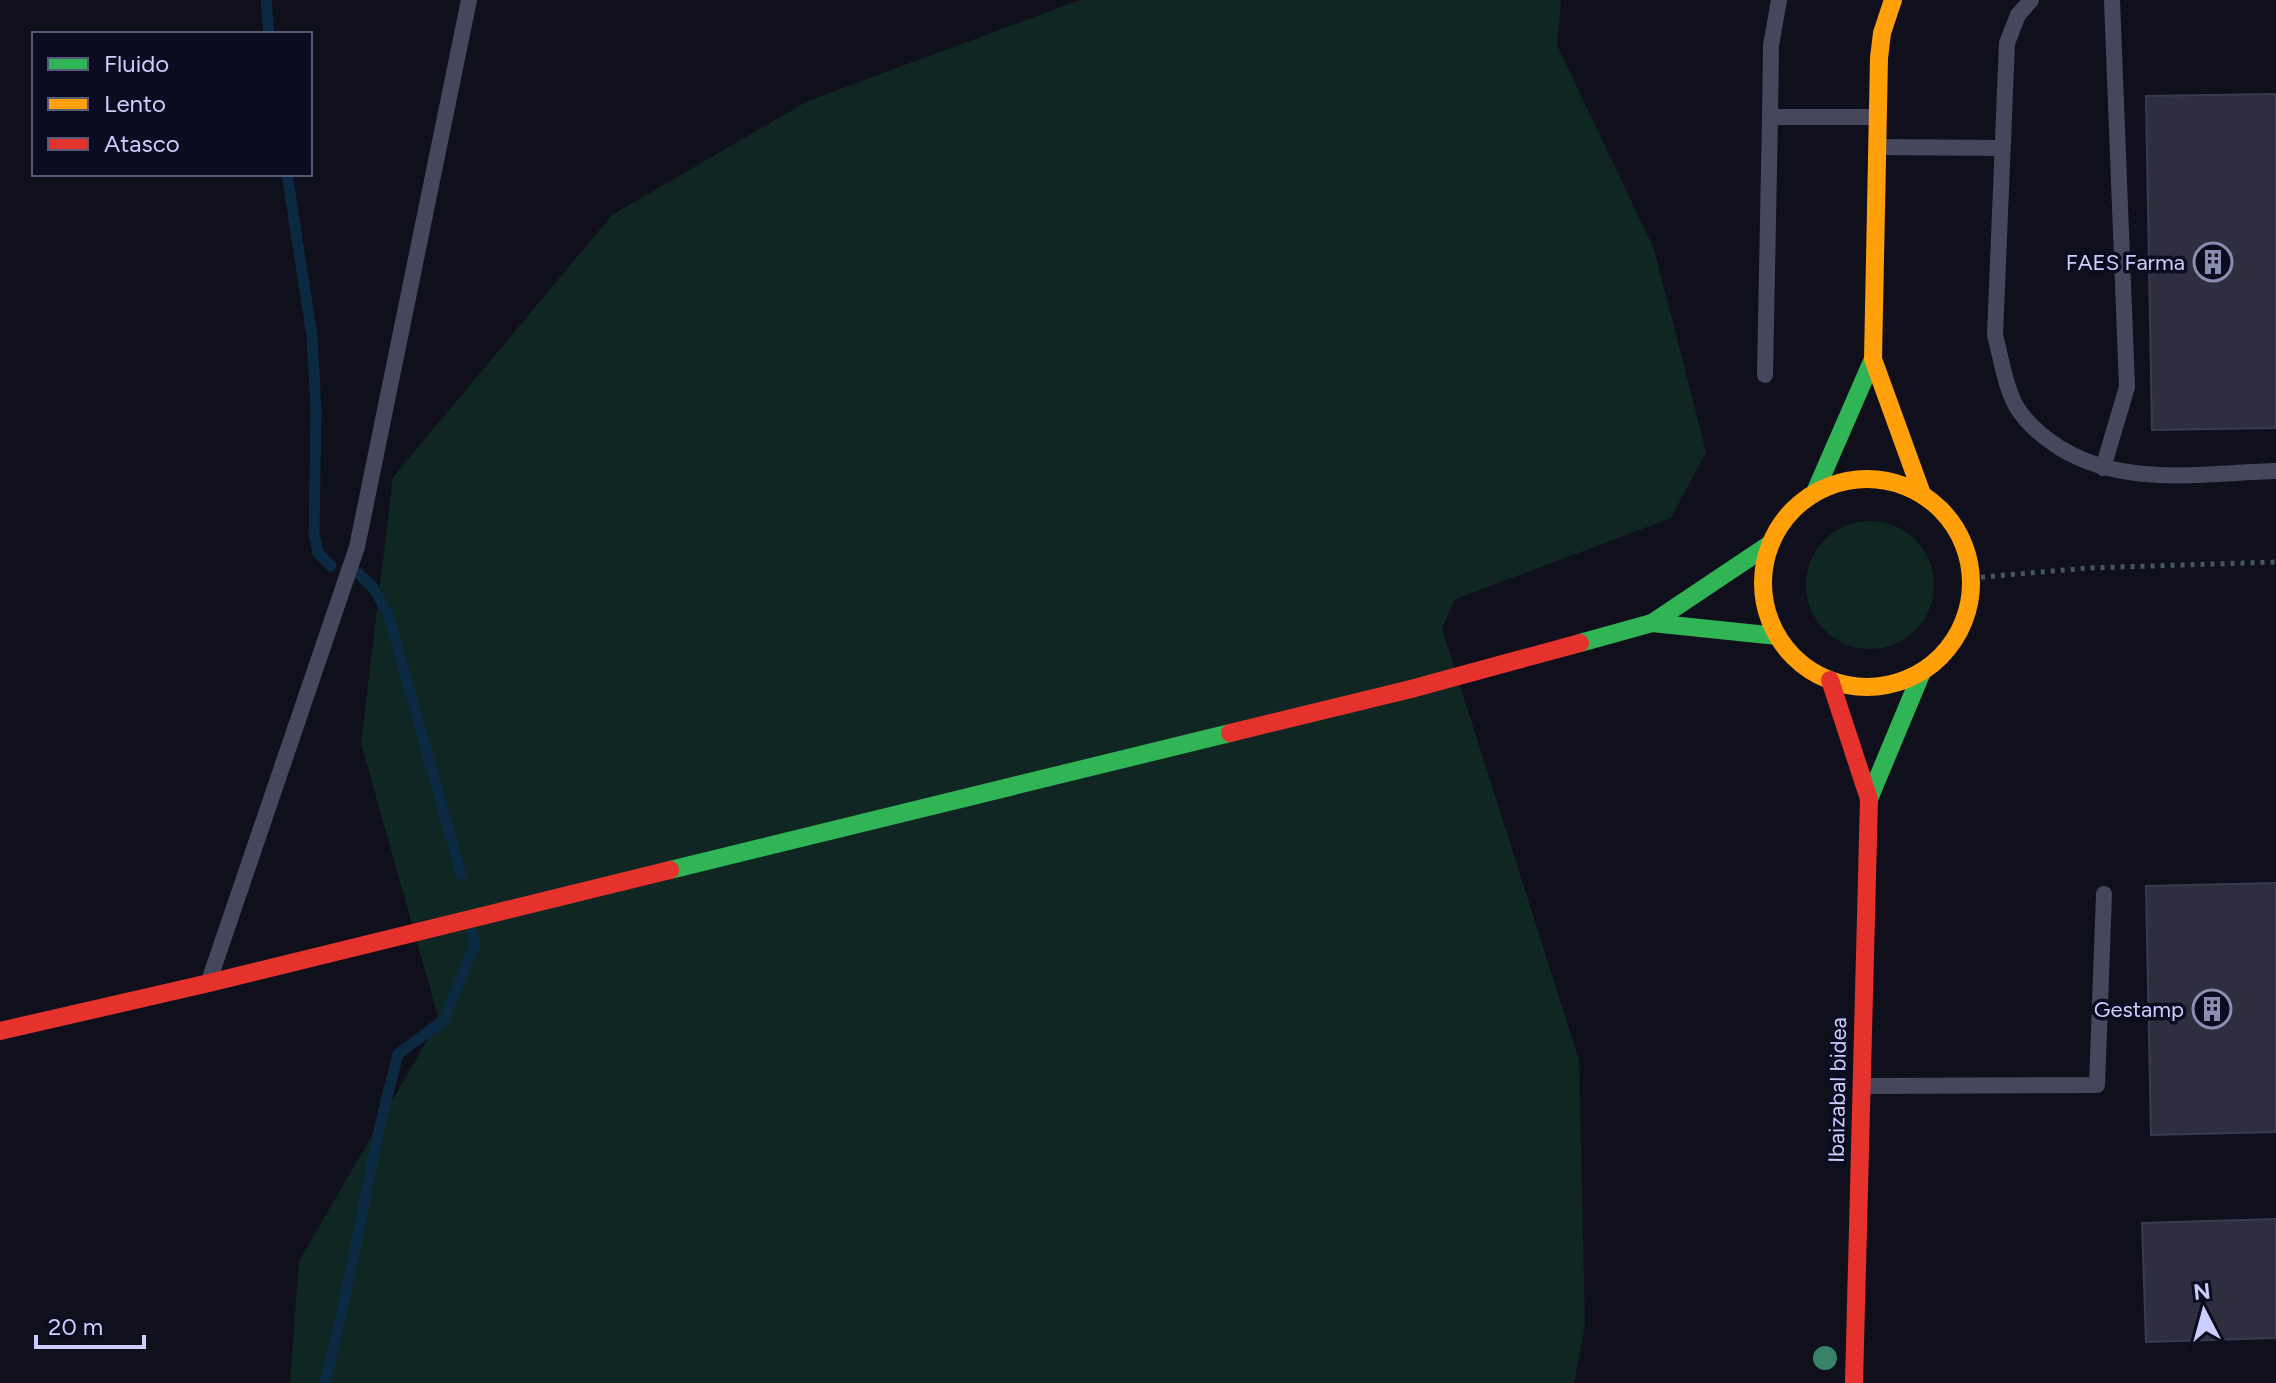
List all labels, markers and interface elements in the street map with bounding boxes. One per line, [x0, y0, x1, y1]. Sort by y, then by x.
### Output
legend [32, 32, 312, 176]
text: Fluido [104, 49, 169, 78]
text: Lento [104, 89, 166, 118]
text: Atasco [104, 129, 180, 158]
building icon: FAES Farma [2192, 241, 2234, 283]
place label: FAES Farma [2066, 249, 2185, 276]
building icon: Gestamp [2191, 988, 2233, 1030]
place label: Gestamp [2094, 996, 2184, 1023]
street label: Ibaizabal bidea [1823, 1017, 1852, 1163]
north arrow [2164, 1271, 2244, 1351]
text: N [2192, 1277, 2212, 1306]
scale bar [36, 1299, 144, 1349]
text: 20 m [48, 1312, 103, 1341]

